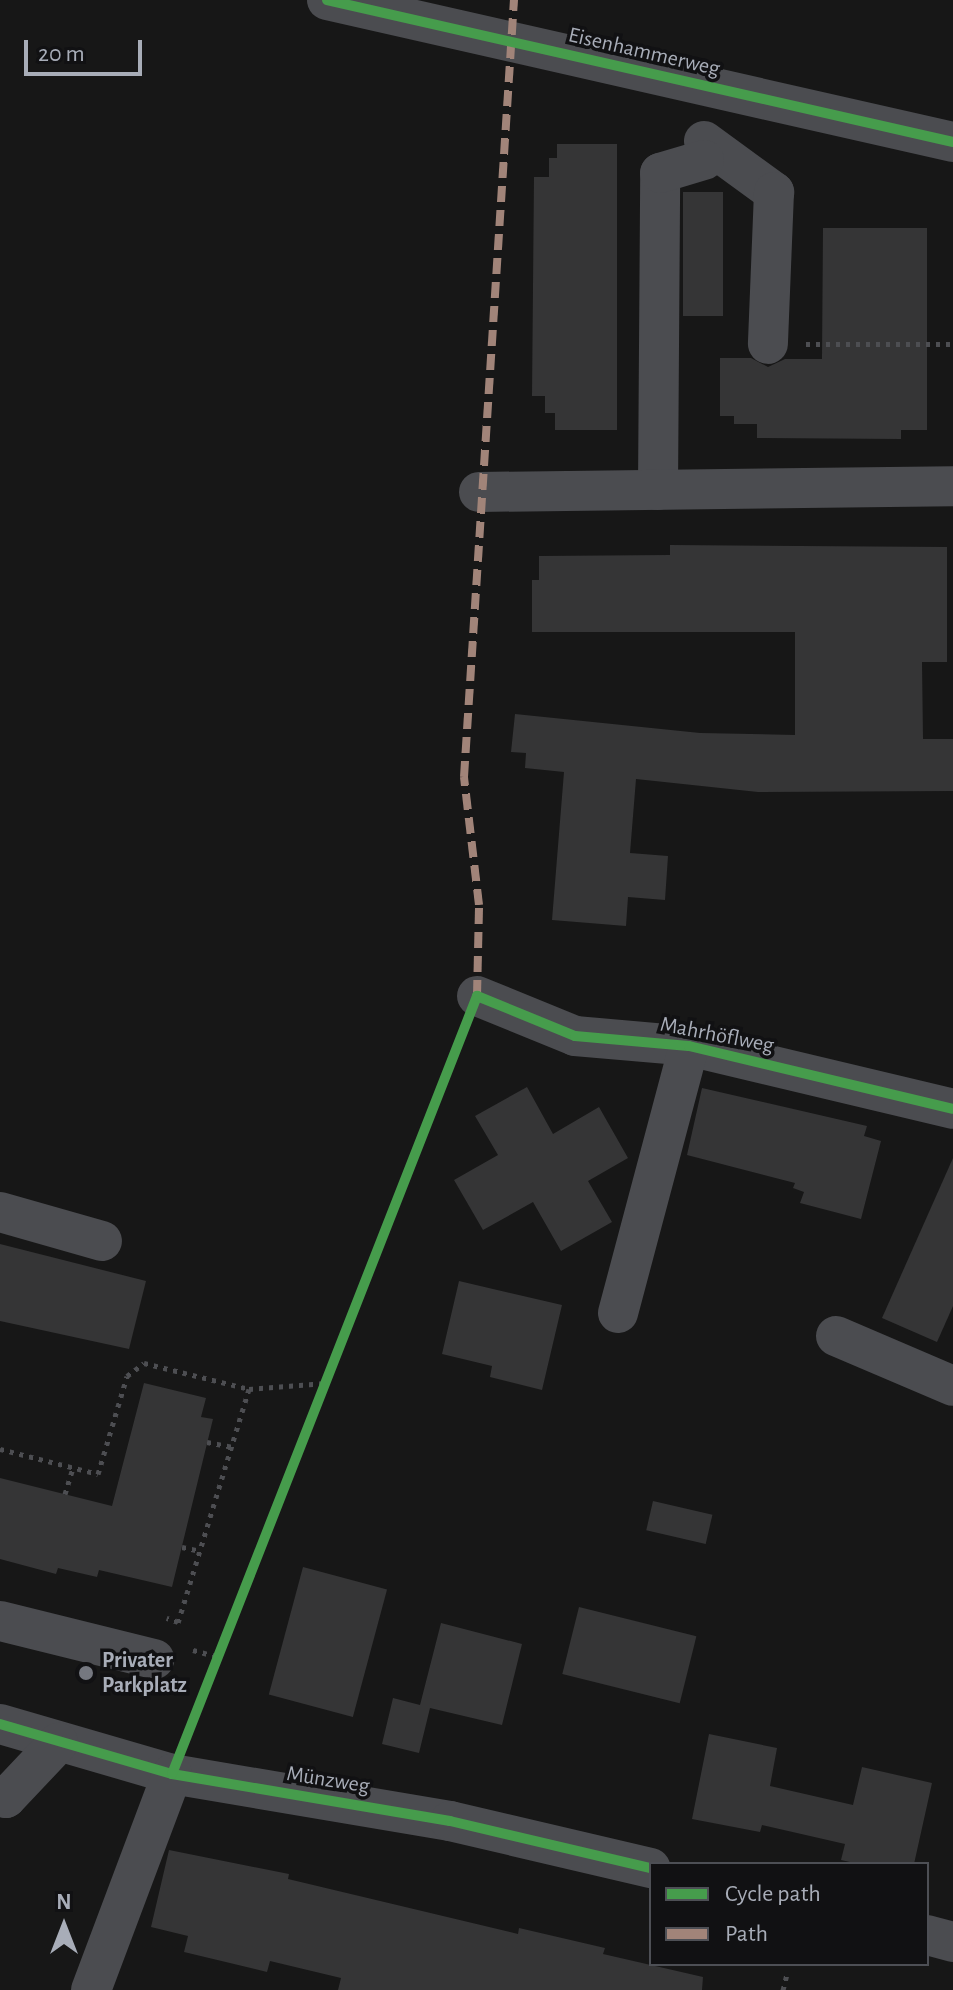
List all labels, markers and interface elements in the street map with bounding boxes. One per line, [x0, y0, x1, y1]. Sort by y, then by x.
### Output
street label: Eisenhammerweg [566, 22, 722, 82]
scale bar [28, 24, 146, 74]
text: 20 m [38, 42, 85, 66]
street label: Mahrhöflweg [658, 1011, 776, 1059]
place label: Privater Parkplatz [102, 1647, 187, 1698]
marker: Privater Parkplatz [77, 1664, 95, 1682]
street label: Münzweg [285, 1760, 371, 1800]
legend [649, 1862, 929, 1966]
text: Cycle path [725, 1882, 821, 1906]
north arrow [24, 1886, 104, 1966]
text: N [56, 1891, 72, 1913]
text: Path [725, 1922, 768, 1946]

